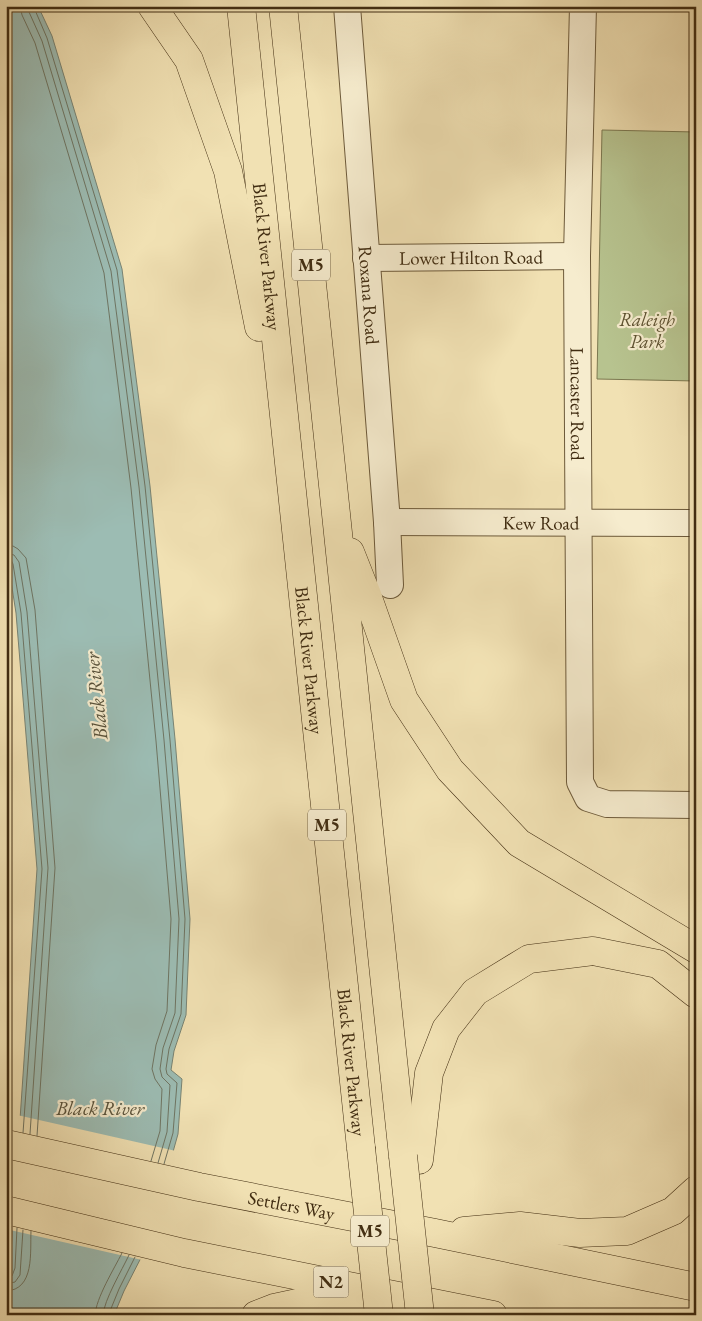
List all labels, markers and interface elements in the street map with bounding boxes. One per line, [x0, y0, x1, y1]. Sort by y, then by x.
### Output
street label: Black River Parkway [247, 182, 287, 332]
street label: Lower Hilton Road [399, 244, 544, 271]
street label: Roxana Road [353, 245, 385, 346]
road number: M5 [292, 250, 330, 280]
park label: Raleigh Park [619, 307, 675, 354]
street label: Lancaster Road [565, 347, 590, 461]
street label: Kew Road [502, 510, 580, 536]
street label: Black River Parkway [289, 585, 330, 736]
water label: Black River [78, 649, 114, 742]
road number: M5 [308, 810, 346, 840]
street label: Black River Parkway [331, 987, 372, 1138]
water label: Black River [55, 1095, 145, 1121]
street label: Settlers Way [246, 1185, 338, 1226]
road number: M5 [351, 1216, 389, 1246]
road number: N2 [314, 1266, 348, 1298]

